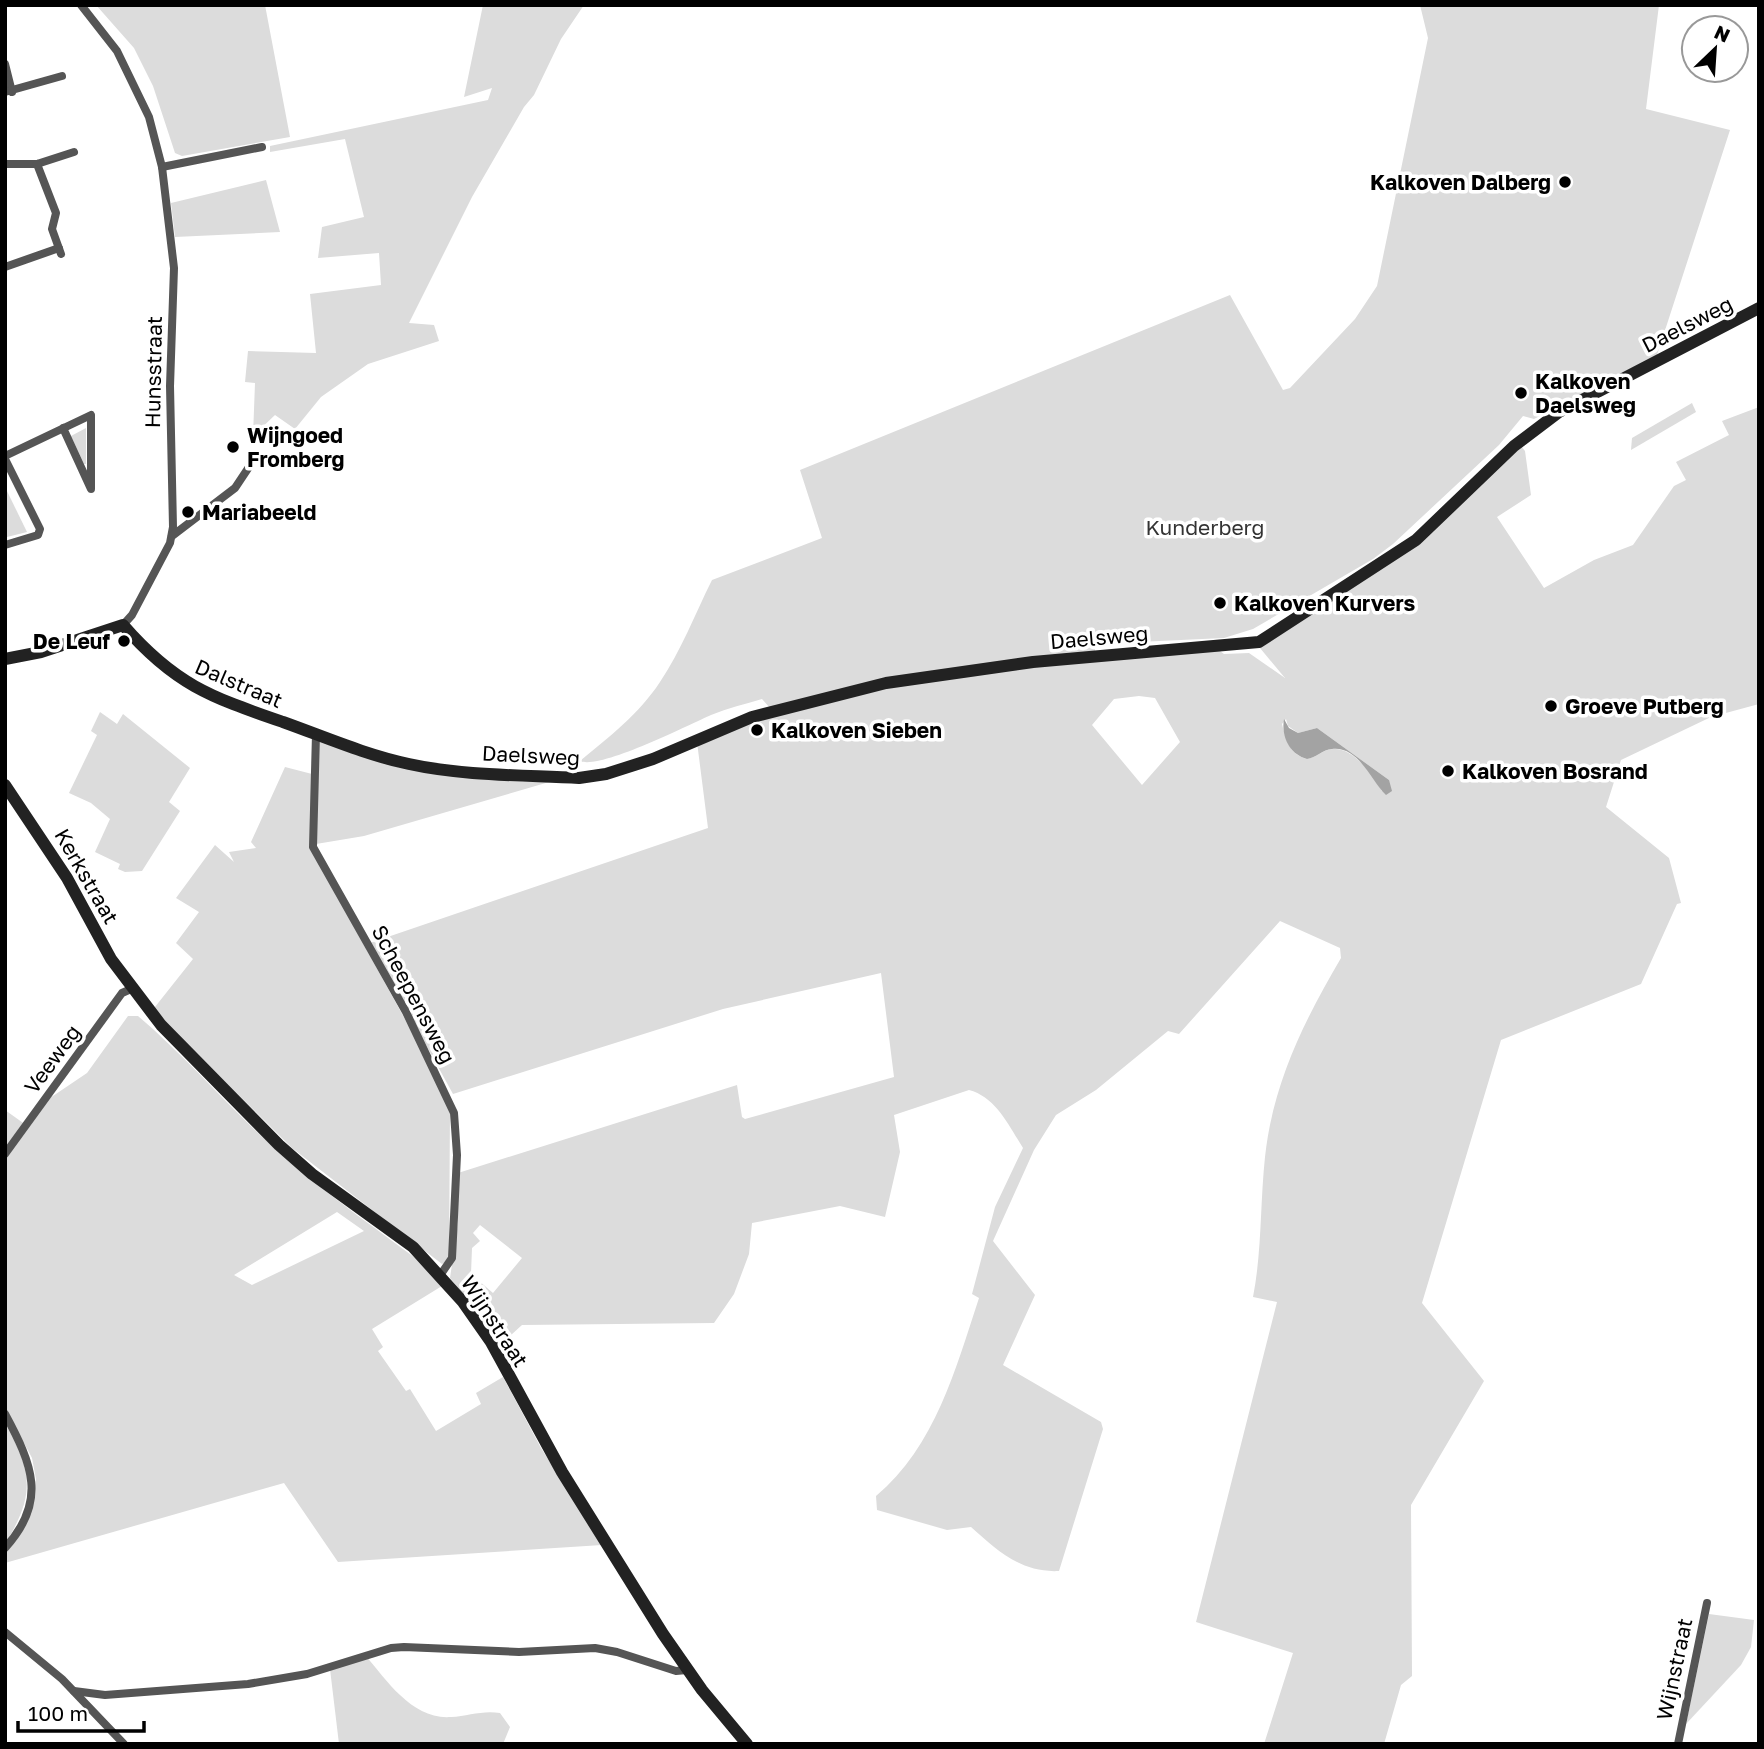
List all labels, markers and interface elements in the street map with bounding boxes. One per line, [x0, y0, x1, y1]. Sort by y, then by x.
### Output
north arrow [1680, 14, 1750, 84]
text: N [1711, 20, 1734, 47]
place label: Kalkoven Dalberg [1370, 169, 1551, 195]
marker: Kalkoven Dalberg [1557, 174, 1573, 190]
street label: Daelsweg [1637, 290, 1737, 358]
street label: Hunsstraat [139, 316, 167, 428]
place label: Kalkoven Daelsweg [1535, 368, 1636, 418]
marker: Kalkoven Daelsweg [1513, 385, 1529, 401]
place label: Wijngoed Fromberg [247, 422, 344, 472]
marker: Wijngoed Fromberg [225, 439, 241, 455]
place label: Mariabeeld [202, 499, 317, 525]
marker: Mariabeeld [180, 504, 196, 520]
park label: Kunderberg [1146, 514, 1264, 540]
place label: Kalkoven Kurvers [1234, 590, 1416, 616]
marker: Kalkoven Kurvers [1212, 595, 1228, 611]
street label: Daelsweg [1049, 620, 1149, 654]
place label: De Leuf [33, 628, 110, 654]
marker: De Leuf [116, 633, 132, 649]
street label: Dalstraat [191, 653, 287, 713]
place label: Groeve Putberg [1565, 693, 1724, 719]
marker: Groeve Putberg [1543, 698, 1559, 714]
place label: Kalkoven Sieben [771, 717, 942, 743]
marker: Kalkoven Sieben [749, 722, 765, 738]
street label: Daelsweg [481, 739, 581, 771]
place label: Kalkoven Bosrand [1462, 758, 1648, 784]
marker: Kalkoven Bosrand [1440, 763, 1456, 779]
street label: Kerkstraat [49, 824, 125, 928]
street label: Scheepensweg [367, 920, 461, 1068]
street label: Veeweg [18, 1019, 86, 1099]
street label: Wijnstraat [456, 1270, 534, 1372]
street label: Wijnstraat [1650, 1616, 1698, 1722]
scale bar [18, 1690, 144, 1734]
text: 100 m [28, 1700, 88, 1726]

